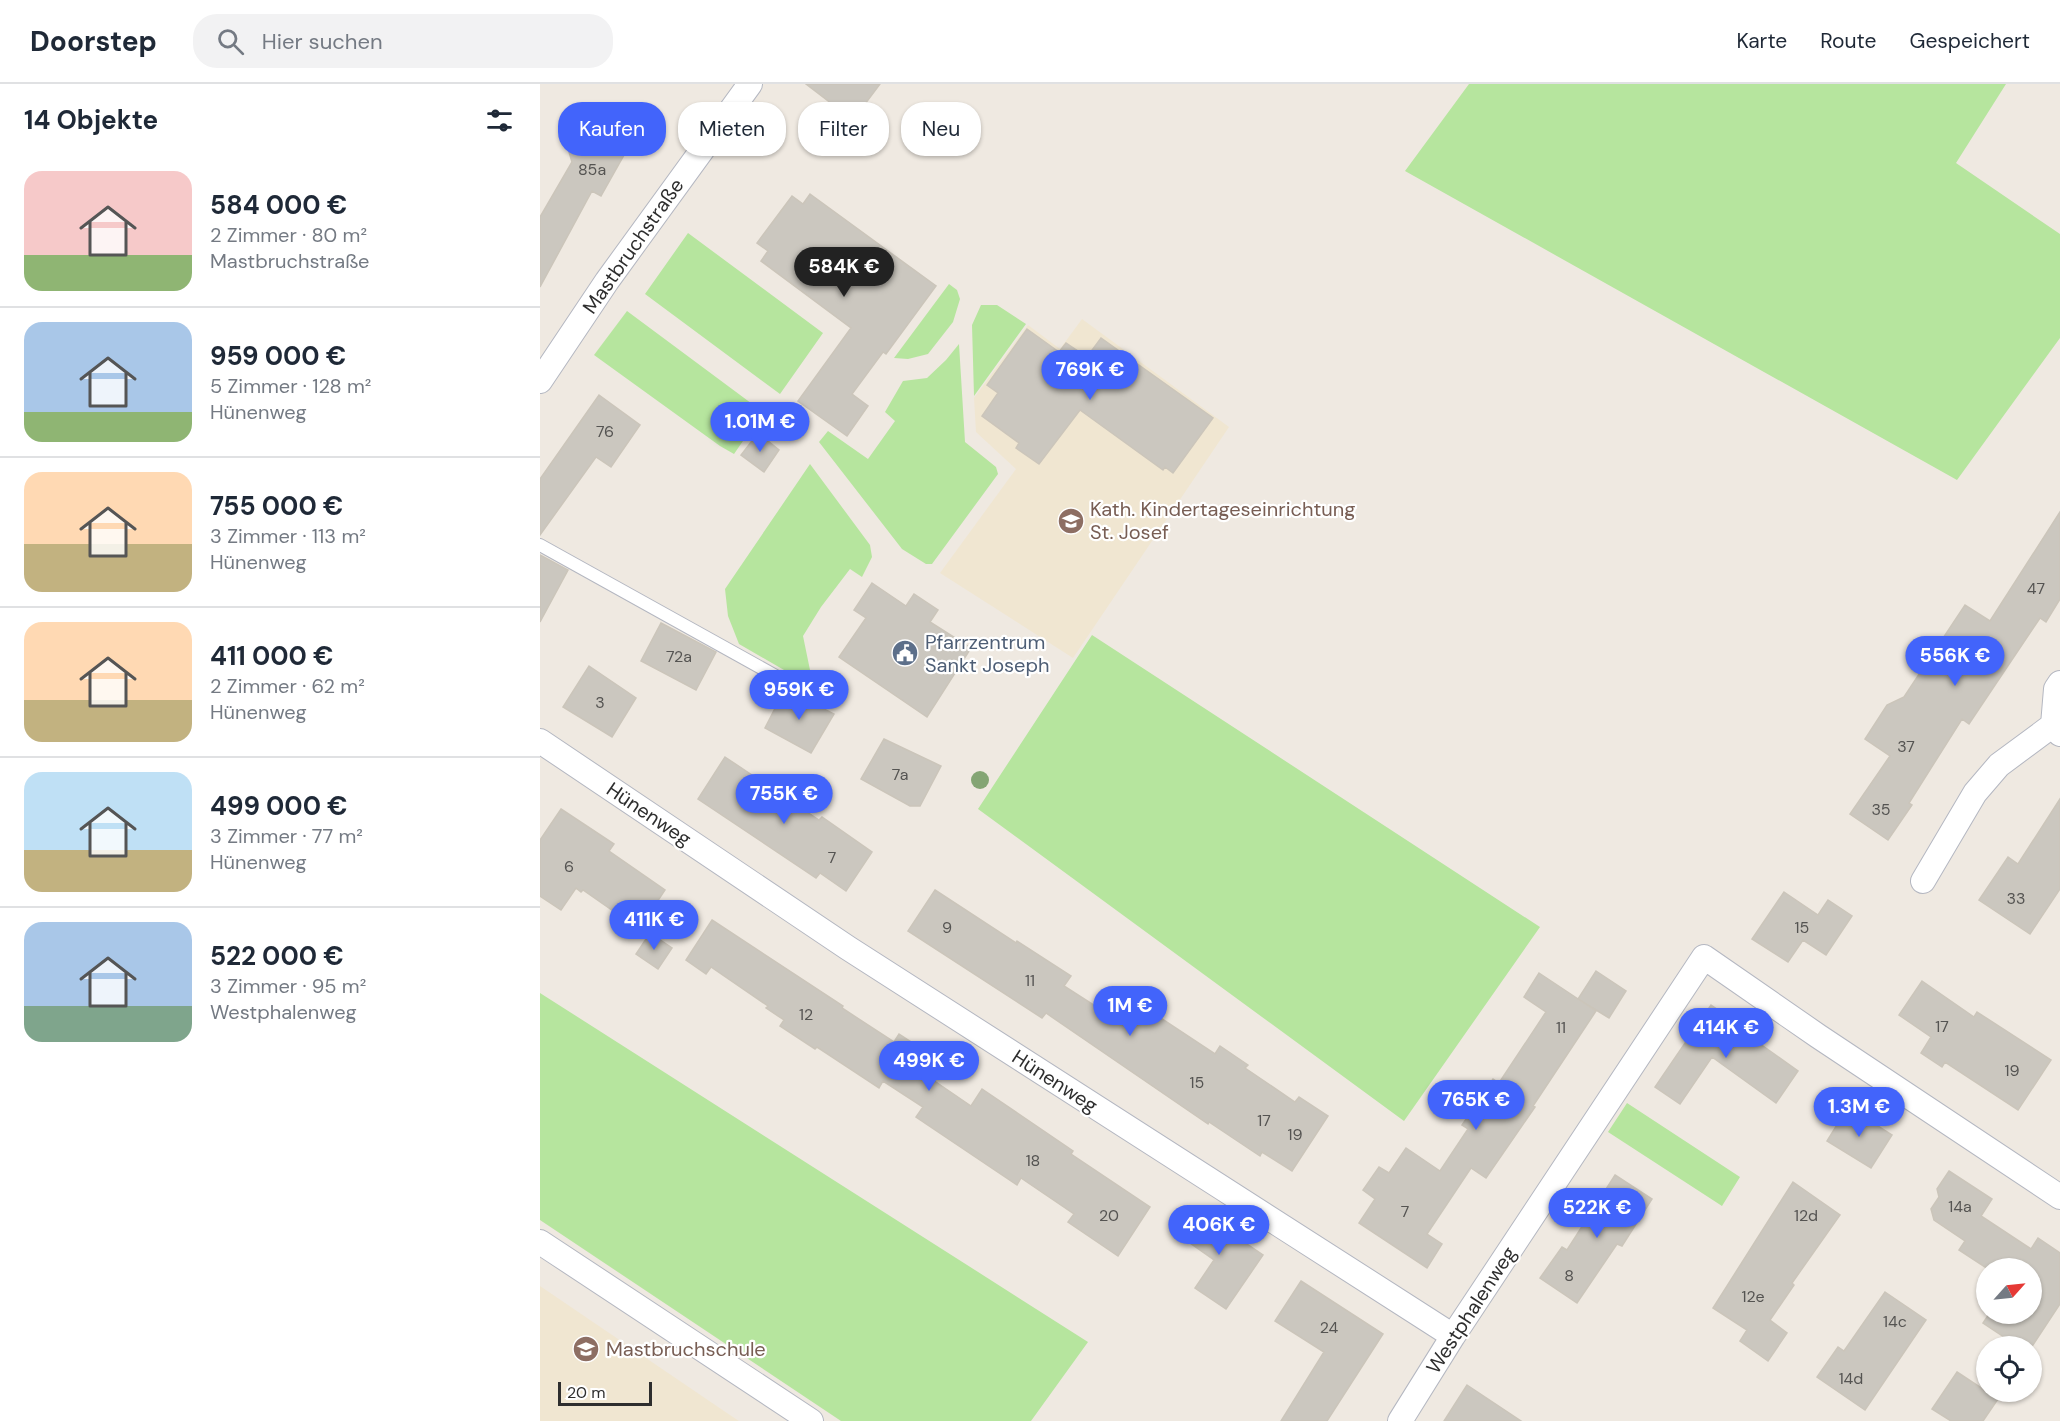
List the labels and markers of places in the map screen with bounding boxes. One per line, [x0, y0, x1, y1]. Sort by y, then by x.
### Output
pin: 584K € [795, 247, 893, 298]
pin: 769K € [1041, 350, 1139, 401]
pin: 1.01M € [705, 402, 815, 453]
place label: Kath. Kindertageseinrichtung St. Josef [1090, 496, 1355, 545]
school or university icon: Kath. Kindertageseinrichtung St. Josef [1056, 506, 1086, 536]
place label: Pfarrzentrum Sankt Joseph [925, 629, 1050, 678]
pin: 556K € [1906, 636, 2004, 687]
public building icon: Pfarrzentrum Sankt Joseph [890, 638, 920, 668]
pin: 959K € [750, 670, 848, 721]
pin: 755K € [735, 774, 833, 825]
pin: 411K € [605, 900, 703, 951]
pin: 1M € [1094, 986, 1166, 1037]
pin: 414K € [1677, 1008, 1775, 1059]
pin: 499K € [880, 1041, 978, 1092]
pin: 765K € [1427, 1080, 1525, 1131]
pin: 1.3M € [1810, 1087, 1908, 1138]
pin: 522K € [1548, 1188, 1646, 1239]
pin: 406K € [1170, 1205, 1268, 1256]
school or university icon: Mastbruchschule [571, 1334, 601, 1364]
place label: Mastbruchschule [606, 1336, 766, 1362]

